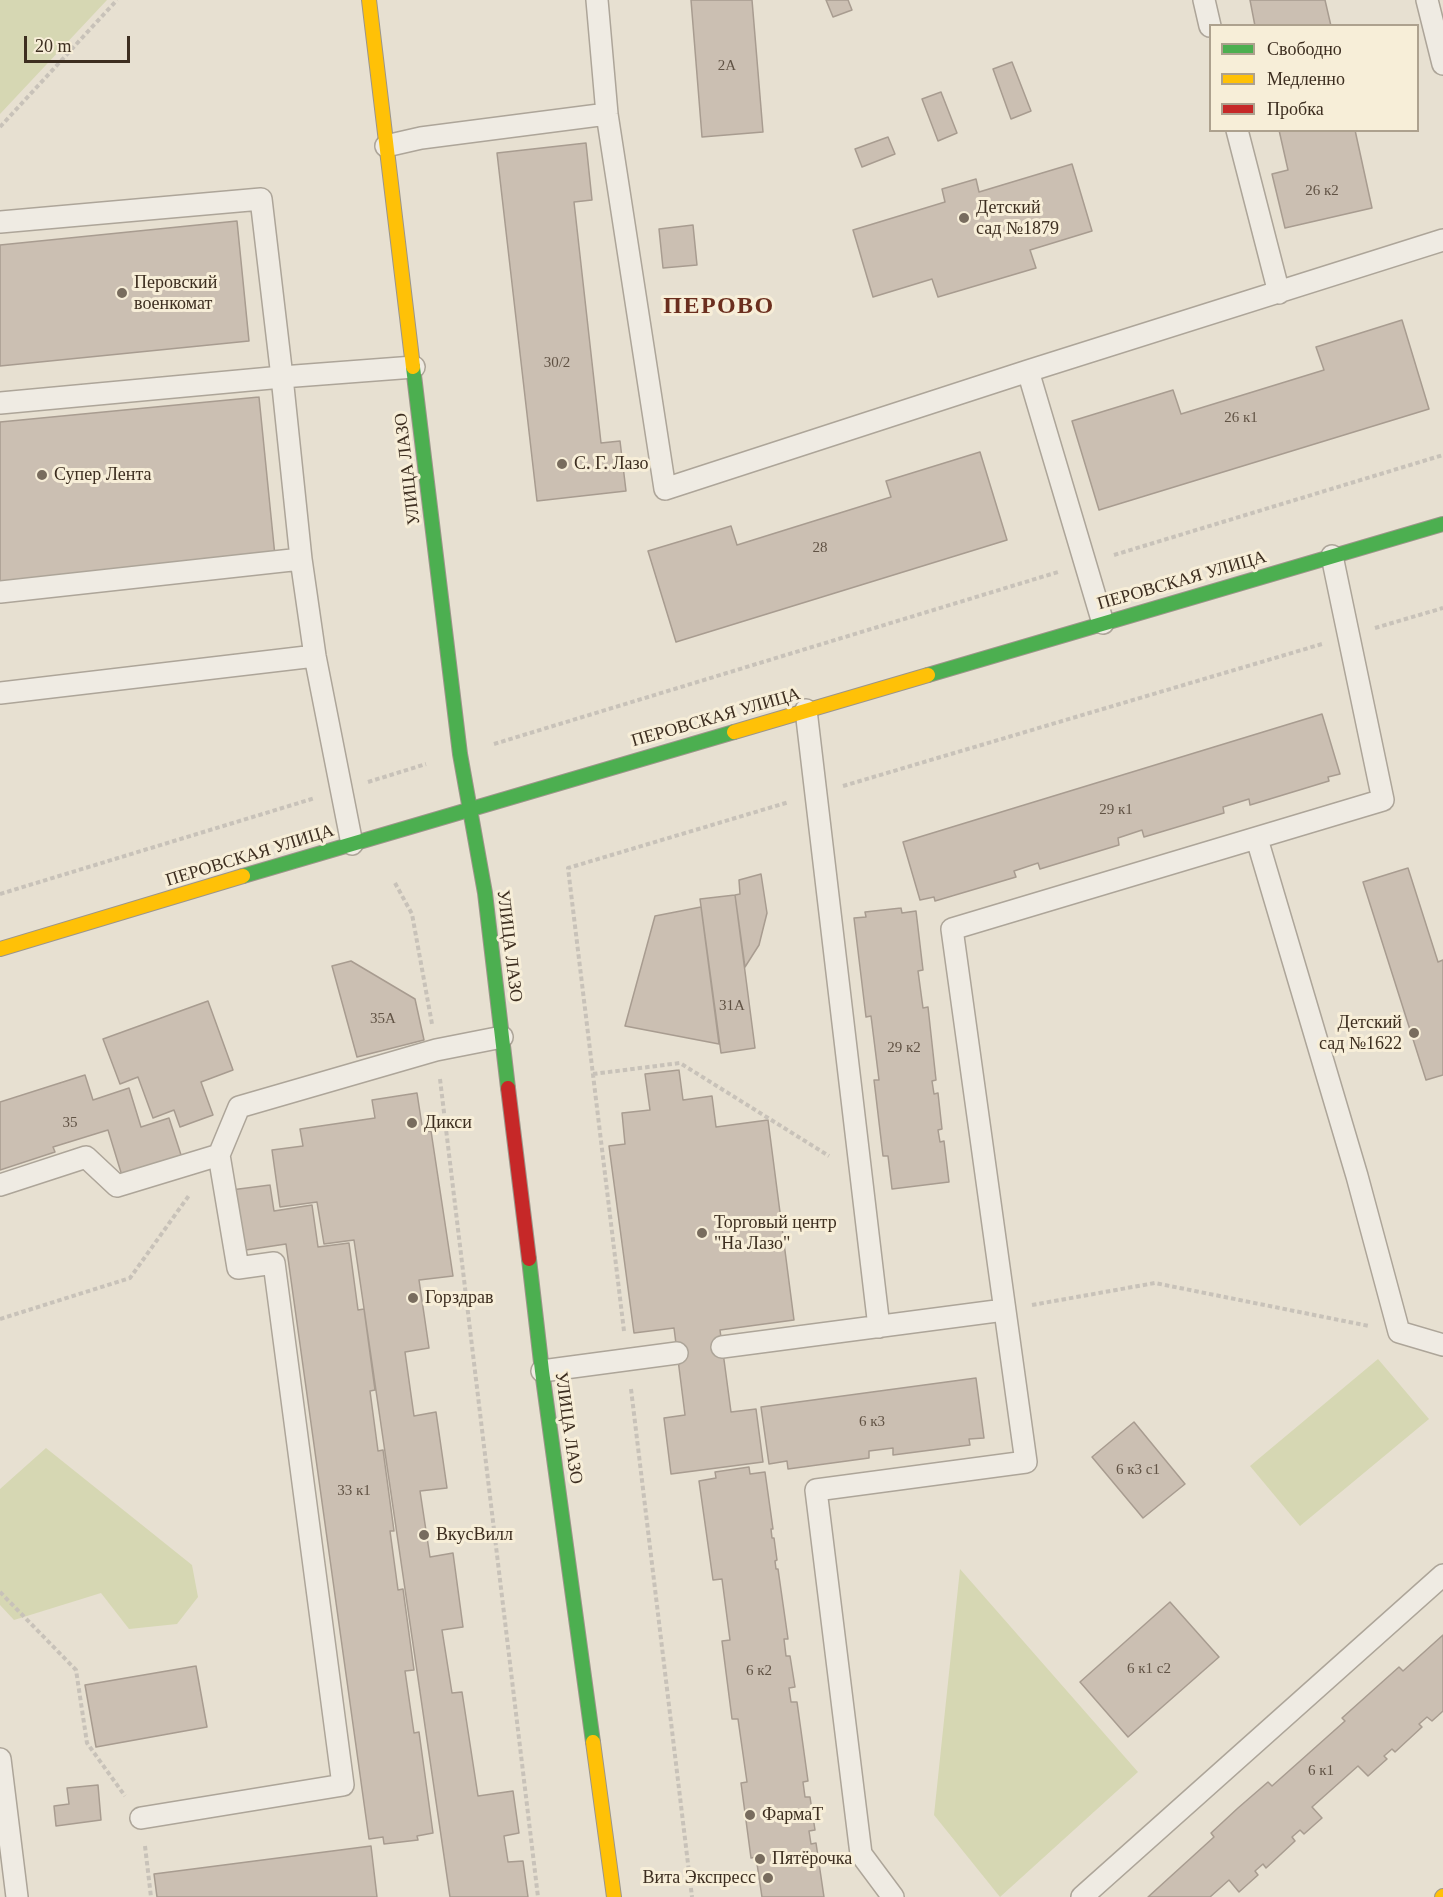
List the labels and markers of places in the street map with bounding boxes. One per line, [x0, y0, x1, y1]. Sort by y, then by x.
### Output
place label: Детский сад №1879 [976, 197, 1059, 240]
marker: Детский сад №1879 [957, 211, 971, 225]
place label: Перовский военкомат [134, 272, 217, 314]
marker: Перовский военкомат [115, 286, 129, 300]
place label: С. Г. Лазо [574, 453, 649, 475]
marker: С. Г. Лазо [555, 457, 569, 471]
place label: Супер Лента [54, 464, 151, 486]
marker: Супер Лента [35, 468, 49, 482]
place label: Детский сад №1622 [1319, 1012, 1402, 1054]
marker: Детский сад №1622 [1407, 1026, 1421, 1040]
place label: Дикси [424, 1112, 472, 1134]
marker: Дикси [405, 1116, 419, 1130]
place label: Торговый центр "На Лазо" [714, 1212, 837, 1254]
marker: Торговый центр "На Лазо" [695, 1226, 709, 1240]
place label: Горздрав [425, 1287, 493, 1309]
marker: Горздрав [406, 1291, 420, 1305]
place label: ВкусВилл [436, 1524, 513, 1546]
marker: ВкусВилл [417, 1528, 431, 1542]
place label: ФармаТ [762, 1804, 823, 1826]
marker: ФармаТ [743, 1808, 757, 1822]
place label: Пятёрочка [772, 1848, 852, 1870]
marker: Пятёрочка [753, 1852, 767, 1866]
place label: Вита Экспресс [643, 1867, 756, 1889]
marker: Вита Экспресс [761, 1871, 775, 1885]

